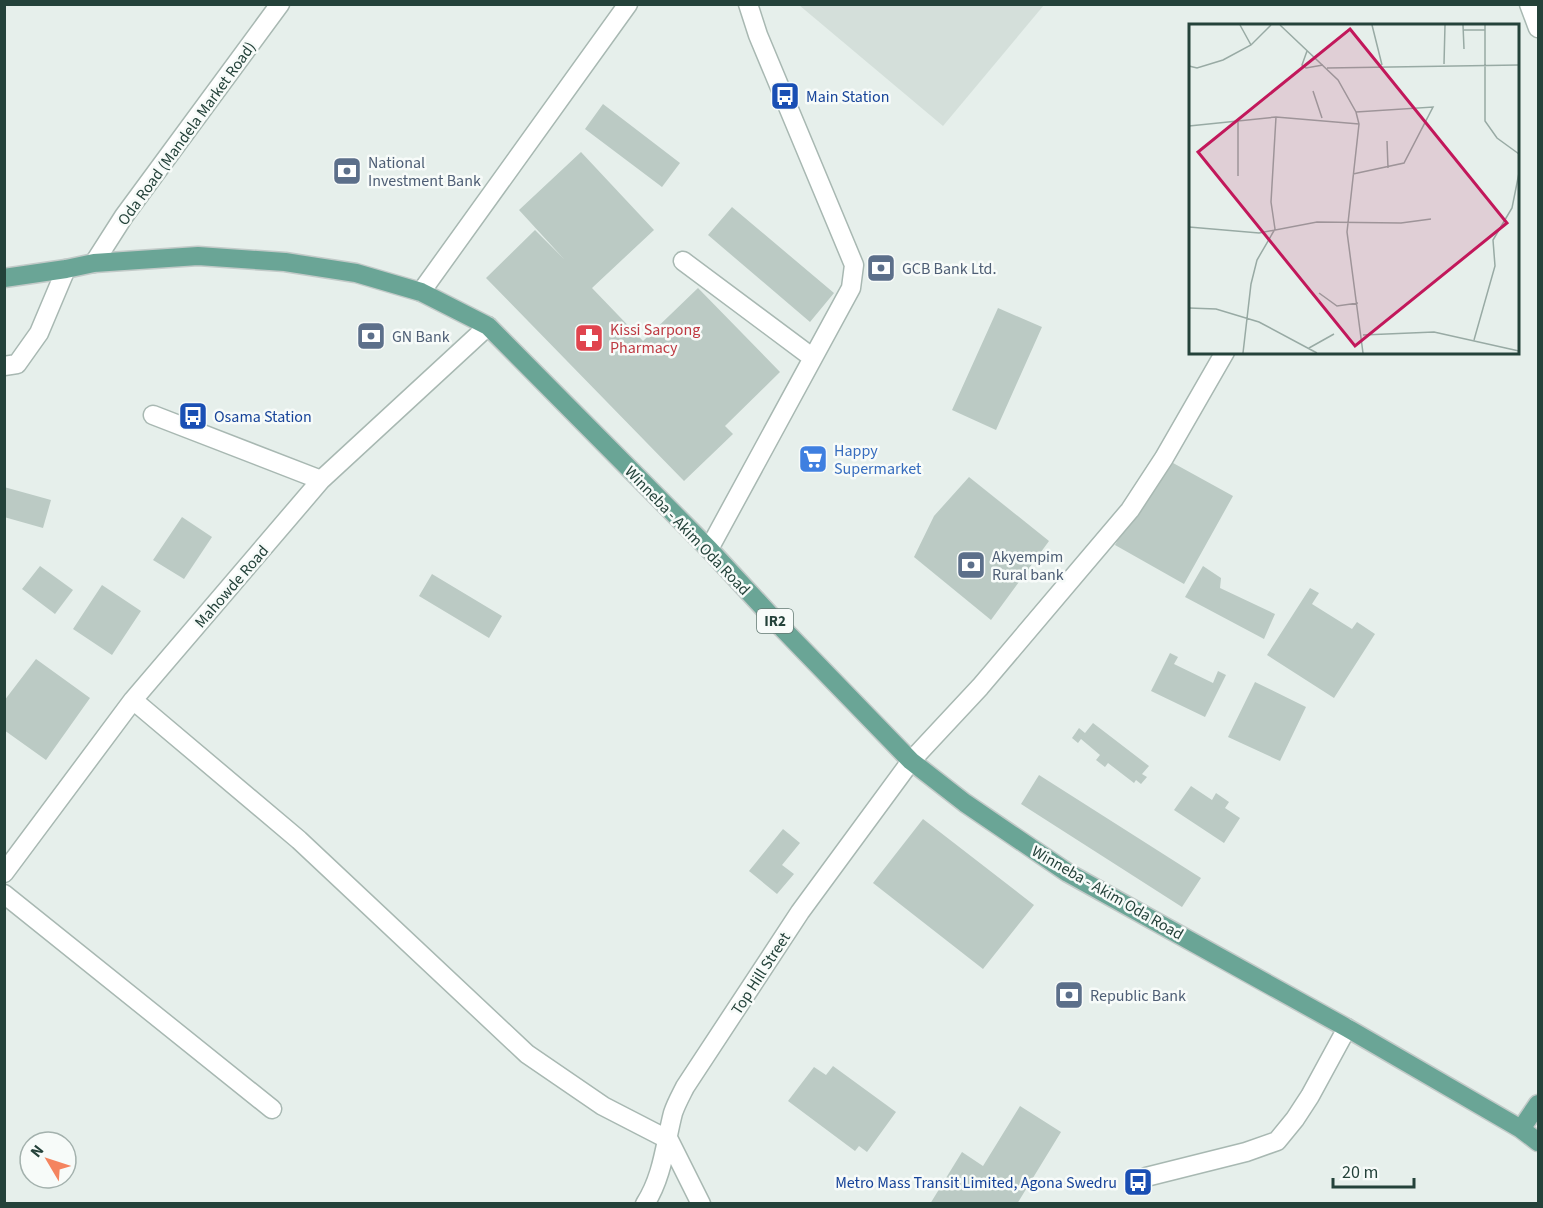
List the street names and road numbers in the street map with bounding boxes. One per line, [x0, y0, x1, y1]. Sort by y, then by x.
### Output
street label: Oda Road (Mandela Market Road) [113, 37, 261, 230]
street label: Winneba - Akim Oda Road [620, 461, 755, 600]
street label: Mahowde Road [190, 541, 274, 633]
road number: IR2 [757, 609, 793, 633]
street label: Winneba - Akim Oda Road [1027, 840, 1188, 945]
street label: Top Hill Street [726, 928, 796, 1019]

